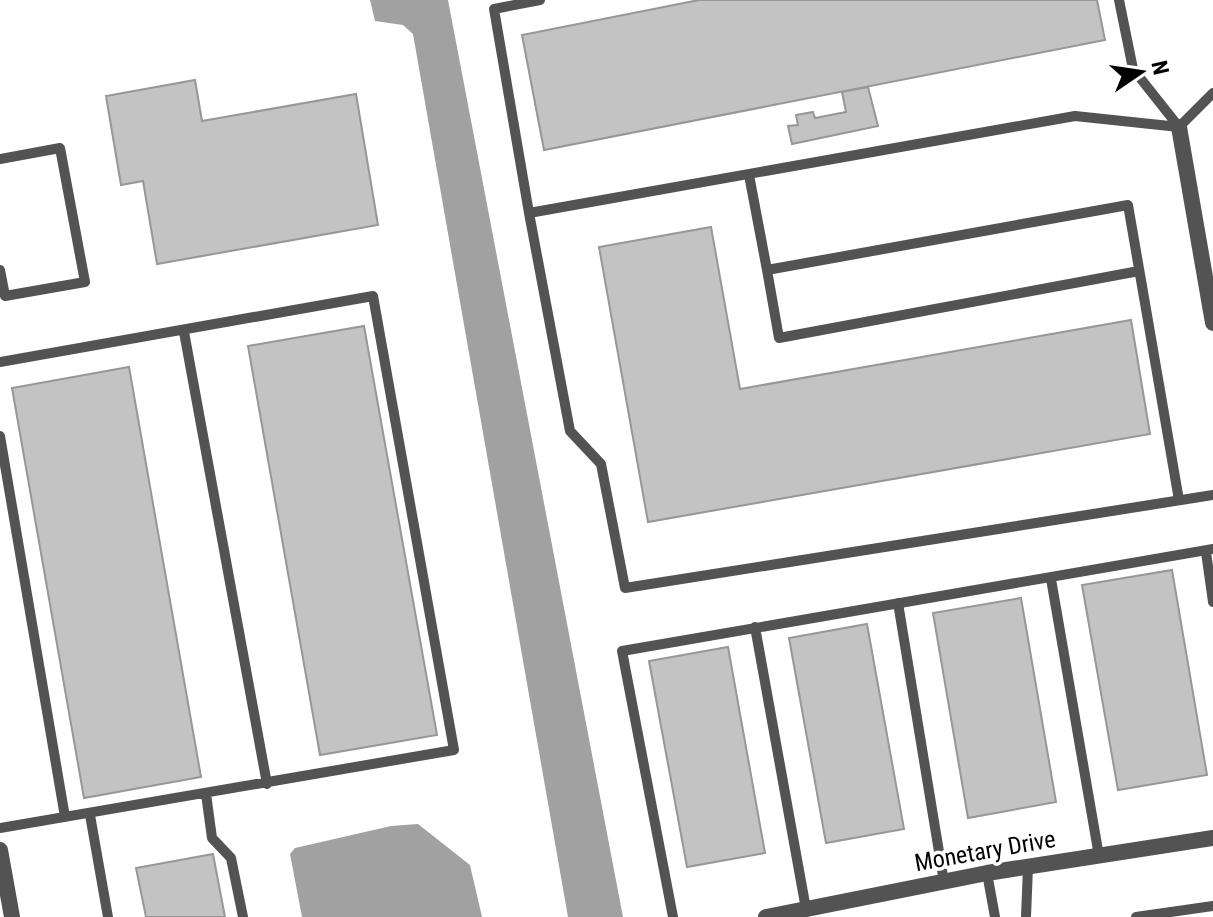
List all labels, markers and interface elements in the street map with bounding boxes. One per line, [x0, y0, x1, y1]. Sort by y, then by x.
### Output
north arrow [1101, 32, 1181, 112]
text: N [1146, 58, 1174, 77]
street label: Monetary Drive [912, 825, 1058, 877]

